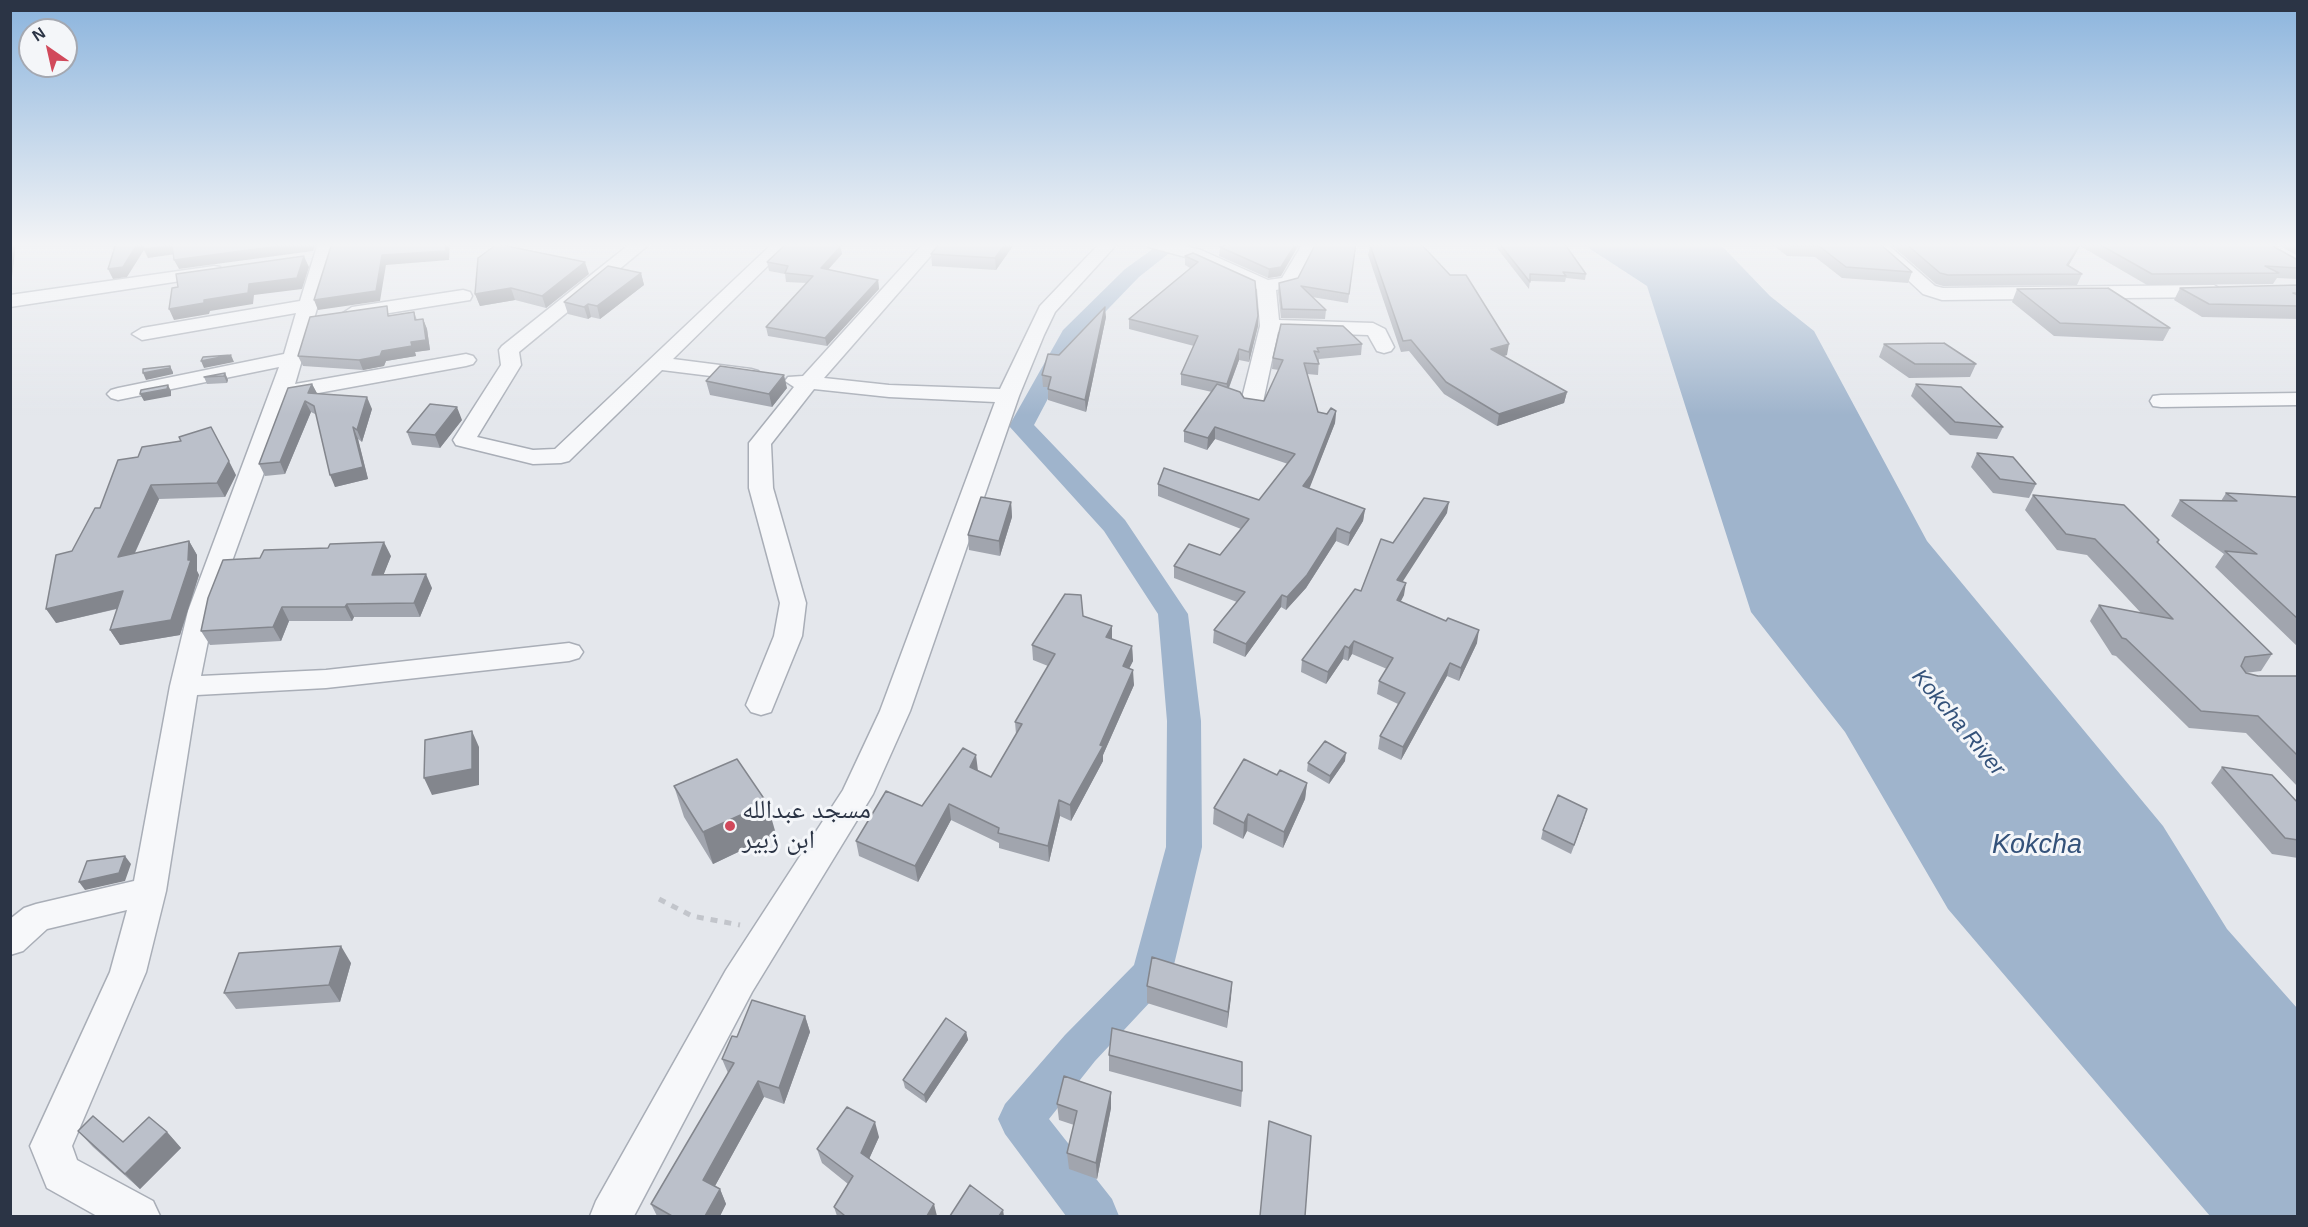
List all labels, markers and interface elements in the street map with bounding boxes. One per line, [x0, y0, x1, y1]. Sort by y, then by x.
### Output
north arrow [18, 18, 78, 78]
text: N [29, 24, 48, 45]
water label: Kokcha River [1906, 664, 2010, 782]
place label: مسجد عبدالله ابن زبیر [742, 795, 871, 856]
marker: مسجد عبدالله ابن زبیر [723, 819, 737, 833]
water label: Kokcha [1992, 829, 2082, 861]

